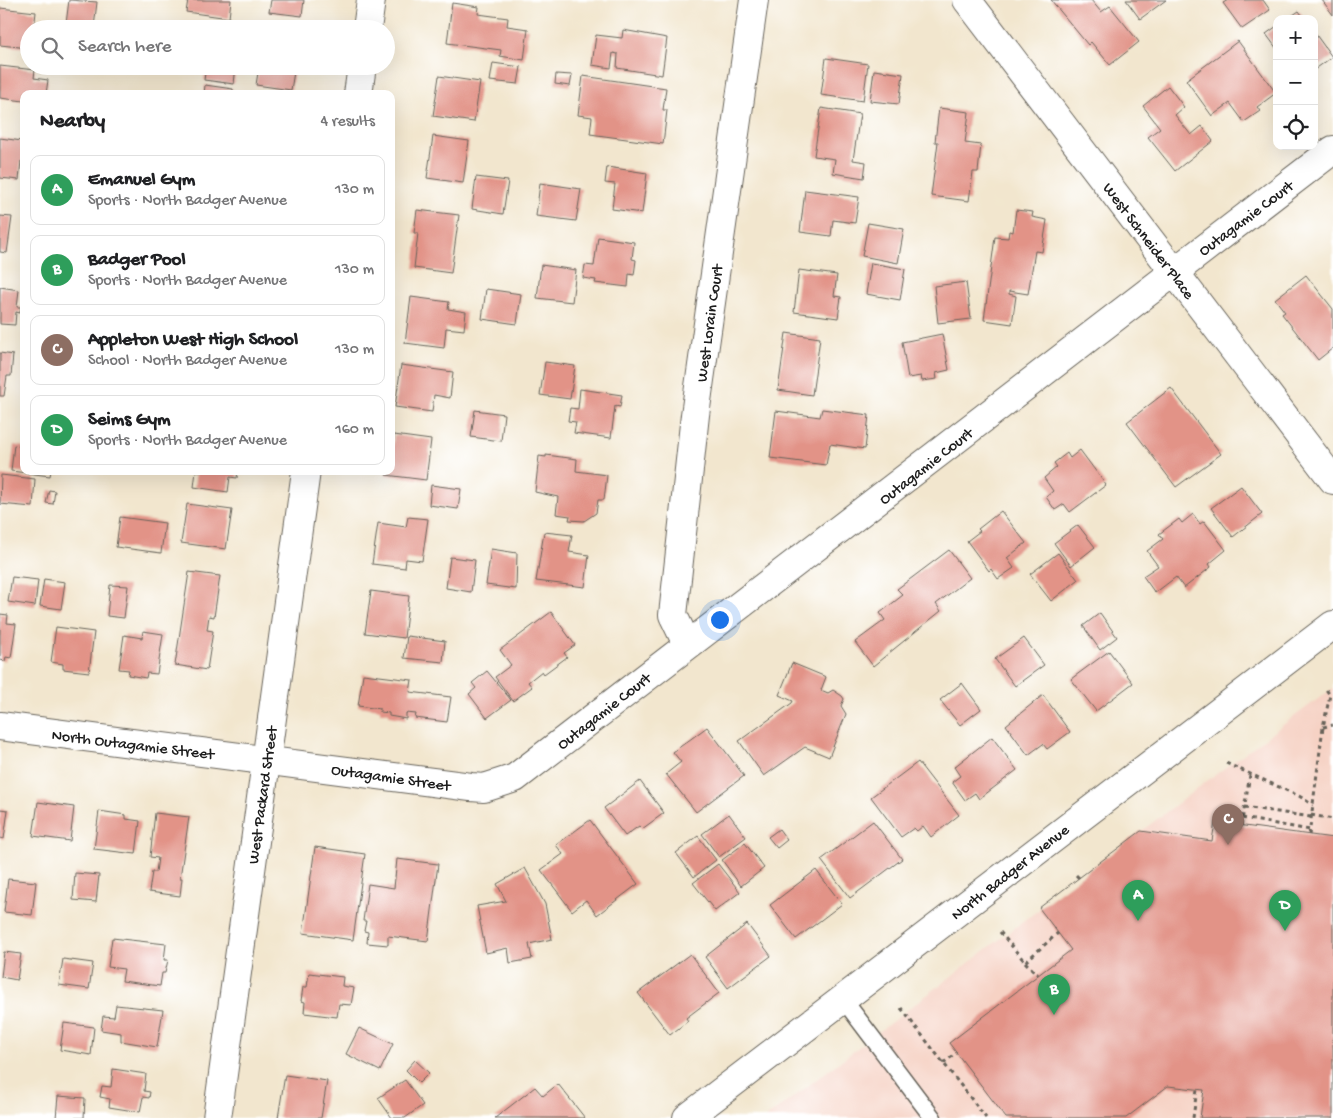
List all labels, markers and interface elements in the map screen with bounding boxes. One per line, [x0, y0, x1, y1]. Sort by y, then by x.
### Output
map controls [1273, 15, 1318, 150]
button: + [1273, 15, 1318, 60]
search box [20, 20, 395, 75]
icon: search [38, 34, 66, 62]
text: Search here [78, 36, 172, 59]
button: − [1273, 60, 1318, 105]
button: locate [1273, 105, 1318, 150]
text: Nearby [40, 110, 105, 135]
text: 4 results [320, 113, 375, 132]
text: Emanuel Gym [88, 169, 195, 192]
street label: Outagamie Court [1196, 177, 1300, 262]
street label: West Schneider Place [1097, 180, 1198, 305]
text: A [52, 181, 62, 200]
text: 130 m [335, 181, 374, 200]
text: Sports · North Badger Avenue [88, 192, 287, 211]
text: Badger Pool [88, 249, 186, 272]
text: B [53, 261, 61, 280]
text: 130 m [335, 261, 374, 280]
street label: West Lorain Court [694, 262, 729, 383]
text: Sports · North Badger Avenue [88, 272, 287, 291]
text: Appleton West High School [88, 329, 298, 352]
text: C [53, 341, 61, 360]
text: 130 m [335, 341, 374, 360]
text: School · North Badger Avenue [88, 352, 287, 371]
text: Seims Gym [88, 409, 171, 432]
text: D [52, 421, 62, 440]
text: 160 m [335, 421, 374, 440]
street label: Outagamie Court [876, 424, 979, 510]
text: Sports · North Badger Avenue [88, 432, 287, 451]
your location [707, 607, 733, 633]
street label: Outagamie Court [554, 669, 657, 755]
street label: West Packard Street [245, 724, 284, 866]
street label: North Outagamie Street [50, 727, 216, 766]
street label: Outagamie Street [330, 762, 453, 797]
pin: C [1212, 804, 1244, 845]
street label: North Badger Avenue [948, 821, 1075, 926]
pin: A [1122, 880, 1154, 921]
pin: D [1269, 890, 1301, 931]
pin: B [1038, 974, 1070, 1015]

